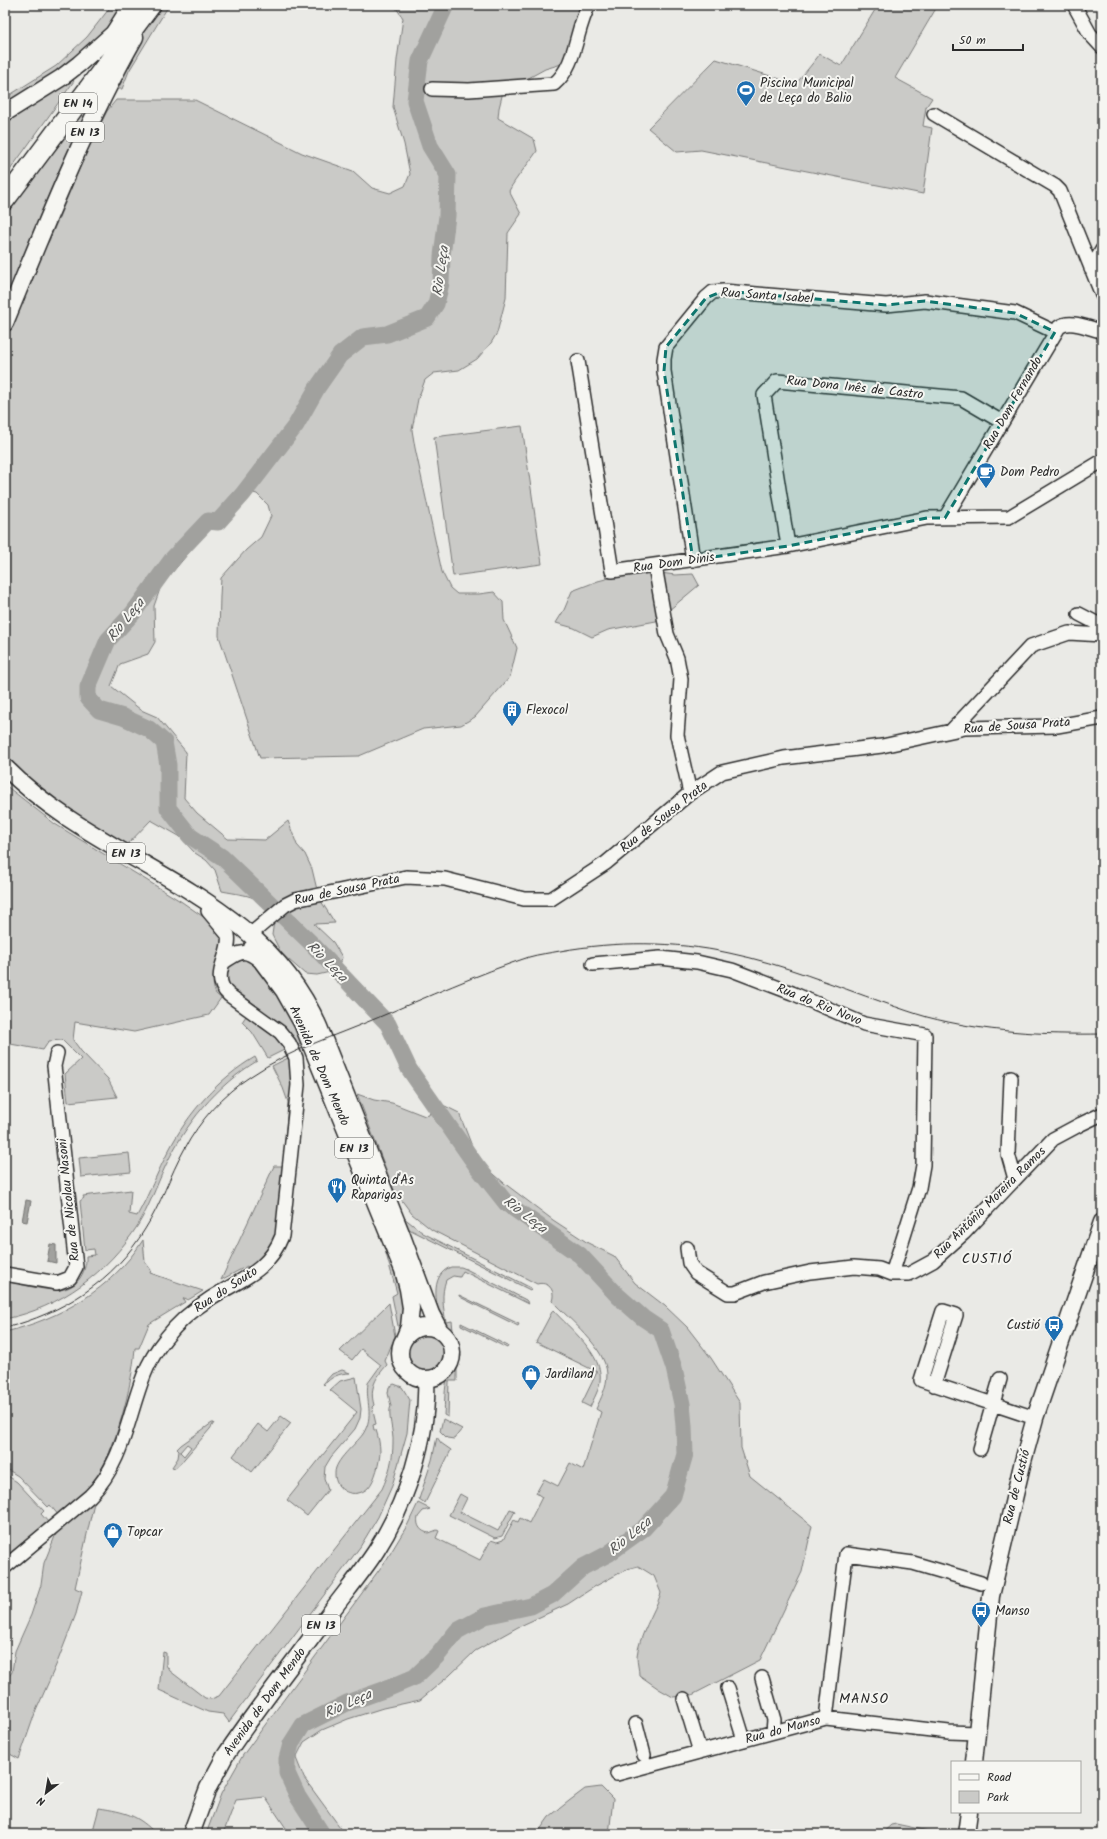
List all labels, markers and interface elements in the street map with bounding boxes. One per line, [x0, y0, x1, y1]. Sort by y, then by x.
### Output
scale bar [953, 26, 1023, 52]
text: 50 m [959, 31, 986, 50]
place label: Piscina Municipal de Leça do Balio [760, 73, 854, 109]
sports icon: Piscina Municipal de Leça do Balio [735, 79, 757, 107]
road number: EN 14 [59, 93, 97, 113]
road number: EN 13 [66, 122, 104, 142]
water label: Rio Leça [427, 243, 456, 297]
street label: Rua Santa Isabel [720, 282, 814, 310]
street label: Rua Dom Fernando [978, 353, 1048, 453]
street label: Rua Dona Inês de Castro [786, 370, 924, 406]
cafe icon: Dom Pedro [975, 461, 997, 489]
place label: Dom Pedro [1000, 462, 1060, 483]
street label: Rua Dom Dinis [632, 547, 717, 579]
water label: Rio Leça [102, 592, 151, 646]
building icon: Flexocol [501, 699, 523, 727]
place label: Flexocol [526, 700, 568, 721]
street label: Rua de Sousa Prata [963, 712, 1071, 740]
street label: Rua de Sousa Prata [615, 776, 713, 858]
road number: EN 13 [107, 843, 145, 863]
street label: Rua de Sousa Prata [292, 869, 402, 911]
water label: Rio Leça [301, 936, 354, 989]
street label: Rua do Rio Novo [773, 978, 865, 1032]
street label: Avenida de Dom Mendo [283, 1002, 355, 1130]
street label: Rua de Nicolau Nasoni [52, 1137, 86, 1262]
road number: EN 13 [335, 1138, 373, 1158]
street label: Rua António Moreira Ramos [929, 1141, 1052, 1264]
place label: Quinta d'As Raparigas [351, 1170, 414, 1206]
restaurant icon: Quinta d'As Raparigas [326, 1176, 348, 1204]
water label: Rio Leça [498, 1191, 553, 1240]
district label: CUSTIÓ [962, 1248, 1013, 1270]
street label: Rua do Souto [190, 1261, 262, 1319]
bus stop icon: Custió [1043, 1314, 1065, 1342]
place label: Custió [1006, 1315, 1041, 1336]
shop icon: Jardiland [520, 1363, 542, 1391]
place label: Jardiland [545, 1364, 594, 1385]
street label: Rua de Custió [998, 1446, 1037, 1527]
water label: Rio Leça [604, 1511, 658, 1560]
shop icon: Topcar [102, 1521, 124, 1549]
place label: Topcar [127, 1522, 163, 1543]
bus stop icon: Manso [970, 1600, 992, 1628]
place label: Manso [995, 1601, 1030, 1622]
road number: EN 13 [302, 1615, 340, 1635]
street label: Avenida de Dom Mendo [218, 1643, 312, 1761]
water label: Rio Leça [321, 1683, 377, 1724]
district label: MANSO [839, 1688, 889, 1710]
street label: Rua do Manso [743, 1710, 823, 1750]
legend [951, 1761, 1081, 1813]
text: Road [987, 1768, 1012, 1787]
north arrow [26, 1773, 66, 1813]
text: Park [987, 1788, 1009, 1807]
text: N [34, 1791, 49, 1810]

